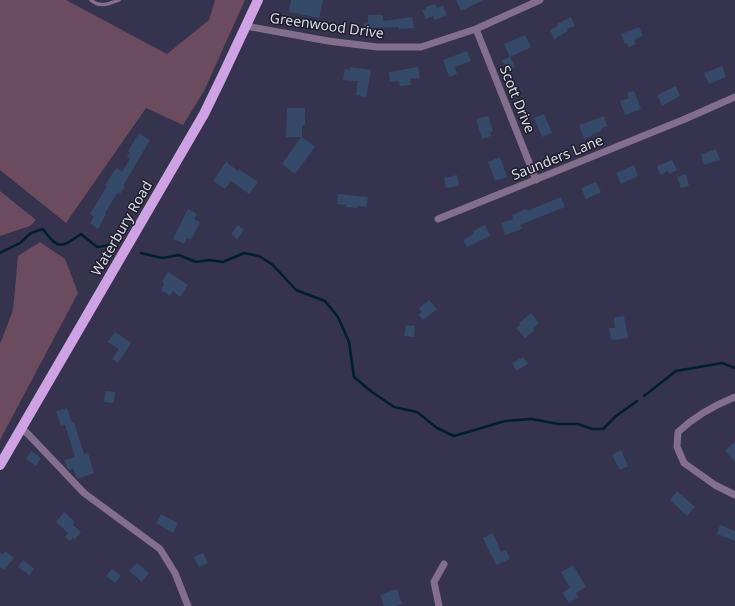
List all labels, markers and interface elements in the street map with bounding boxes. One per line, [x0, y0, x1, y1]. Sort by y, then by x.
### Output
street label: Greenwood Drive [269, 8, 385, 42]
street label: Scott Drive [496, 62, 540, 136]
street label: Saunders Lane [508, 130, 606, 184]
street label: Waterbury Road [86, 177, 156, 279]

